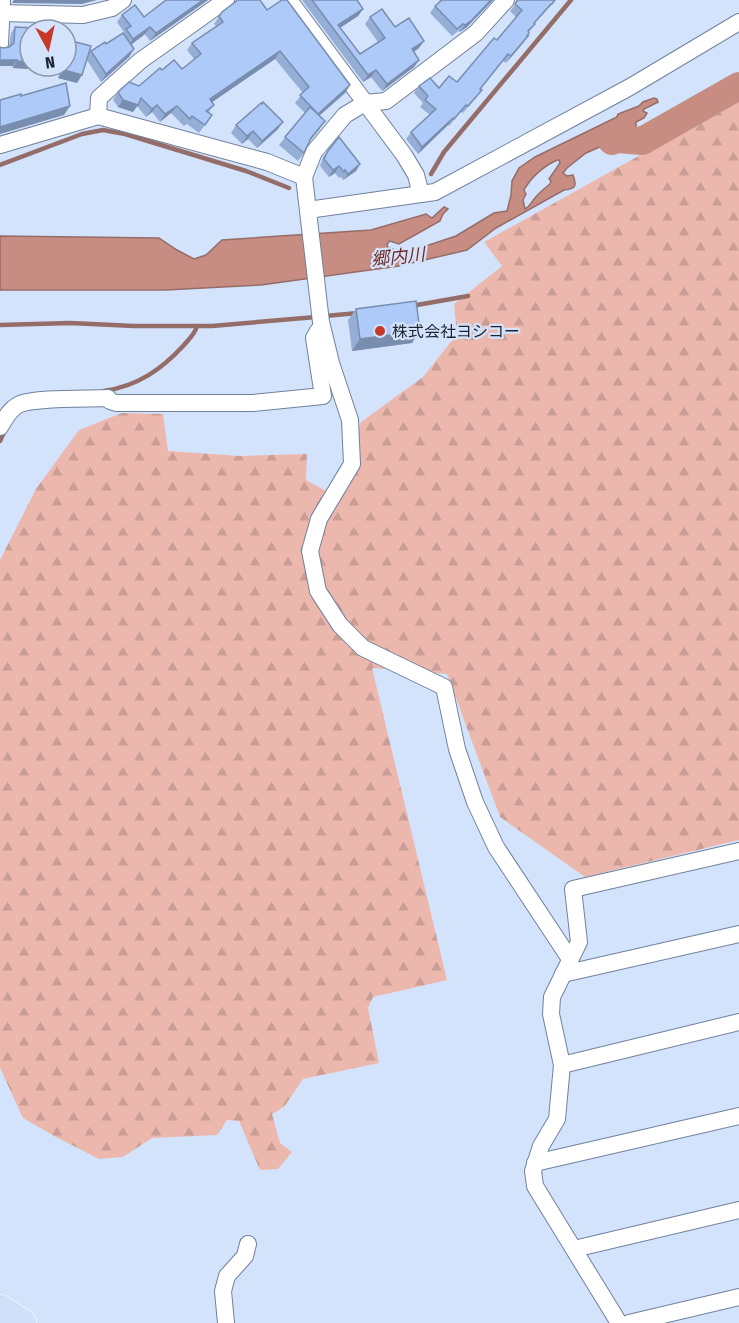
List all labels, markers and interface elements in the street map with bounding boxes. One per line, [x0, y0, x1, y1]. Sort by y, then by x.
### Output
north arrow [18, 18, 78, 78]
text: N [44, 52, 56, 72]
water label: 郷内川 [370, 243, 428, 271]
place label: 株式会社ヨシコー [392, 322, 520, 341]
marker: 株式会社ヨシコー [373, 324, 387, 338]

